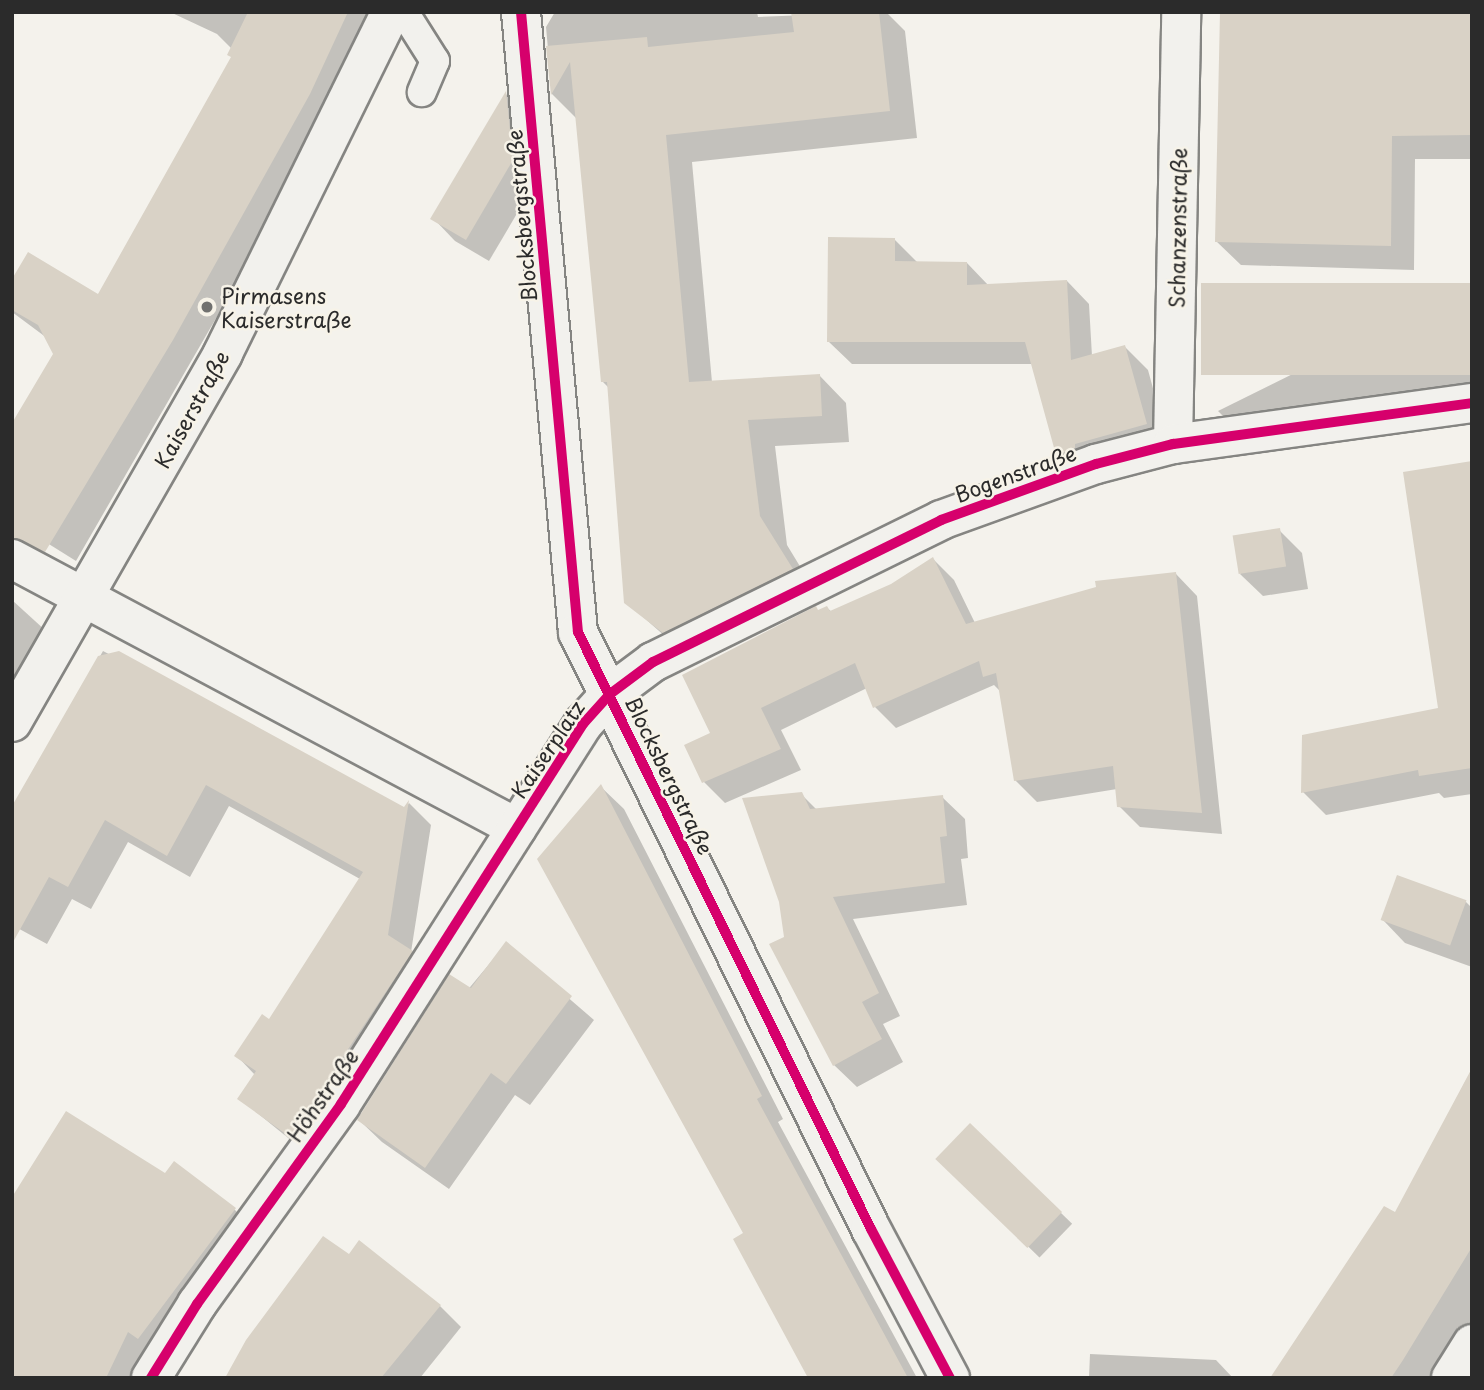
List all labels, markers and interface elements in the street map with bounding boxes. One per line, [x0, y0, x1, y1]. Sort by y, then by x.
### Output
street label: Blocksbergstraße [501, 129, 541, 303]
street label: Schanzenstraße [1163, 148, 1191, 308]
place label: Pirmasens Kaiserstraße [221, 282, 352, 332]
marker: Pirmasens Kaiserstraße [199, 299, 215, 315]
street label: Kaiserstraße [148, 346, 234, 472]
street label: Bogenstraße [951, 439, 1079, 507]
street label: Blocksbergstraße [621, 692, 719, 858]
street label: Kaiserplatz [505, 695, 589, 803]
street label: Höhstraße [281, 1044, 363, 1146]

